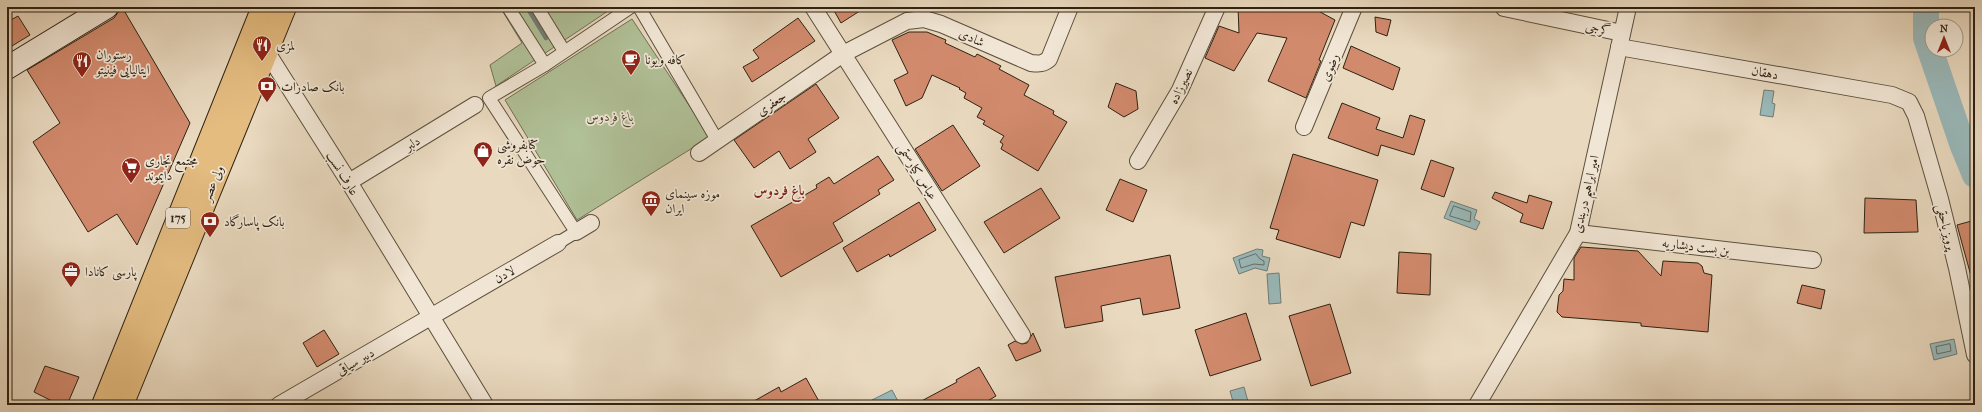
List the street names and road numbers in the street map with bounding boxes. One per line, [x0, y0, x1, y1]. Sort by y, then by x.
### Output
street label: گرجی [1584, 18, 1612, 39]
street label: شادی [957, 25, 987, 50]
street label: رضوى [1317, 51, 1343, 84]
street label: دهقان [1750, 63, 1780, 82]
street label: نصیرزاده [1165, 66, 1196, 107]
street label: جعفری [754, 88, 790, 120]
street label: دلبر [400, 133, 423, 156]
street label: عباس کیارستمی [893, 140, 941, 203]
street label: عارف نسب [321, 148, 362, 199]
street label: امیر ابراهیم دربندی [1569, 154, 1608, 236]
street label: ولی عصر [198, 163, 227, 206]
street label: پرویز یاحقی [1931, 202, 1960, 254]
road number: 175 [166, 208, 190, 228]
street label: بن بست دیشاریه [1661, 235, 1731, 259]
street label: لادن [491, 262, 517, 286]
street label: دبیر سیاقی [334, 345, 377, 379]

